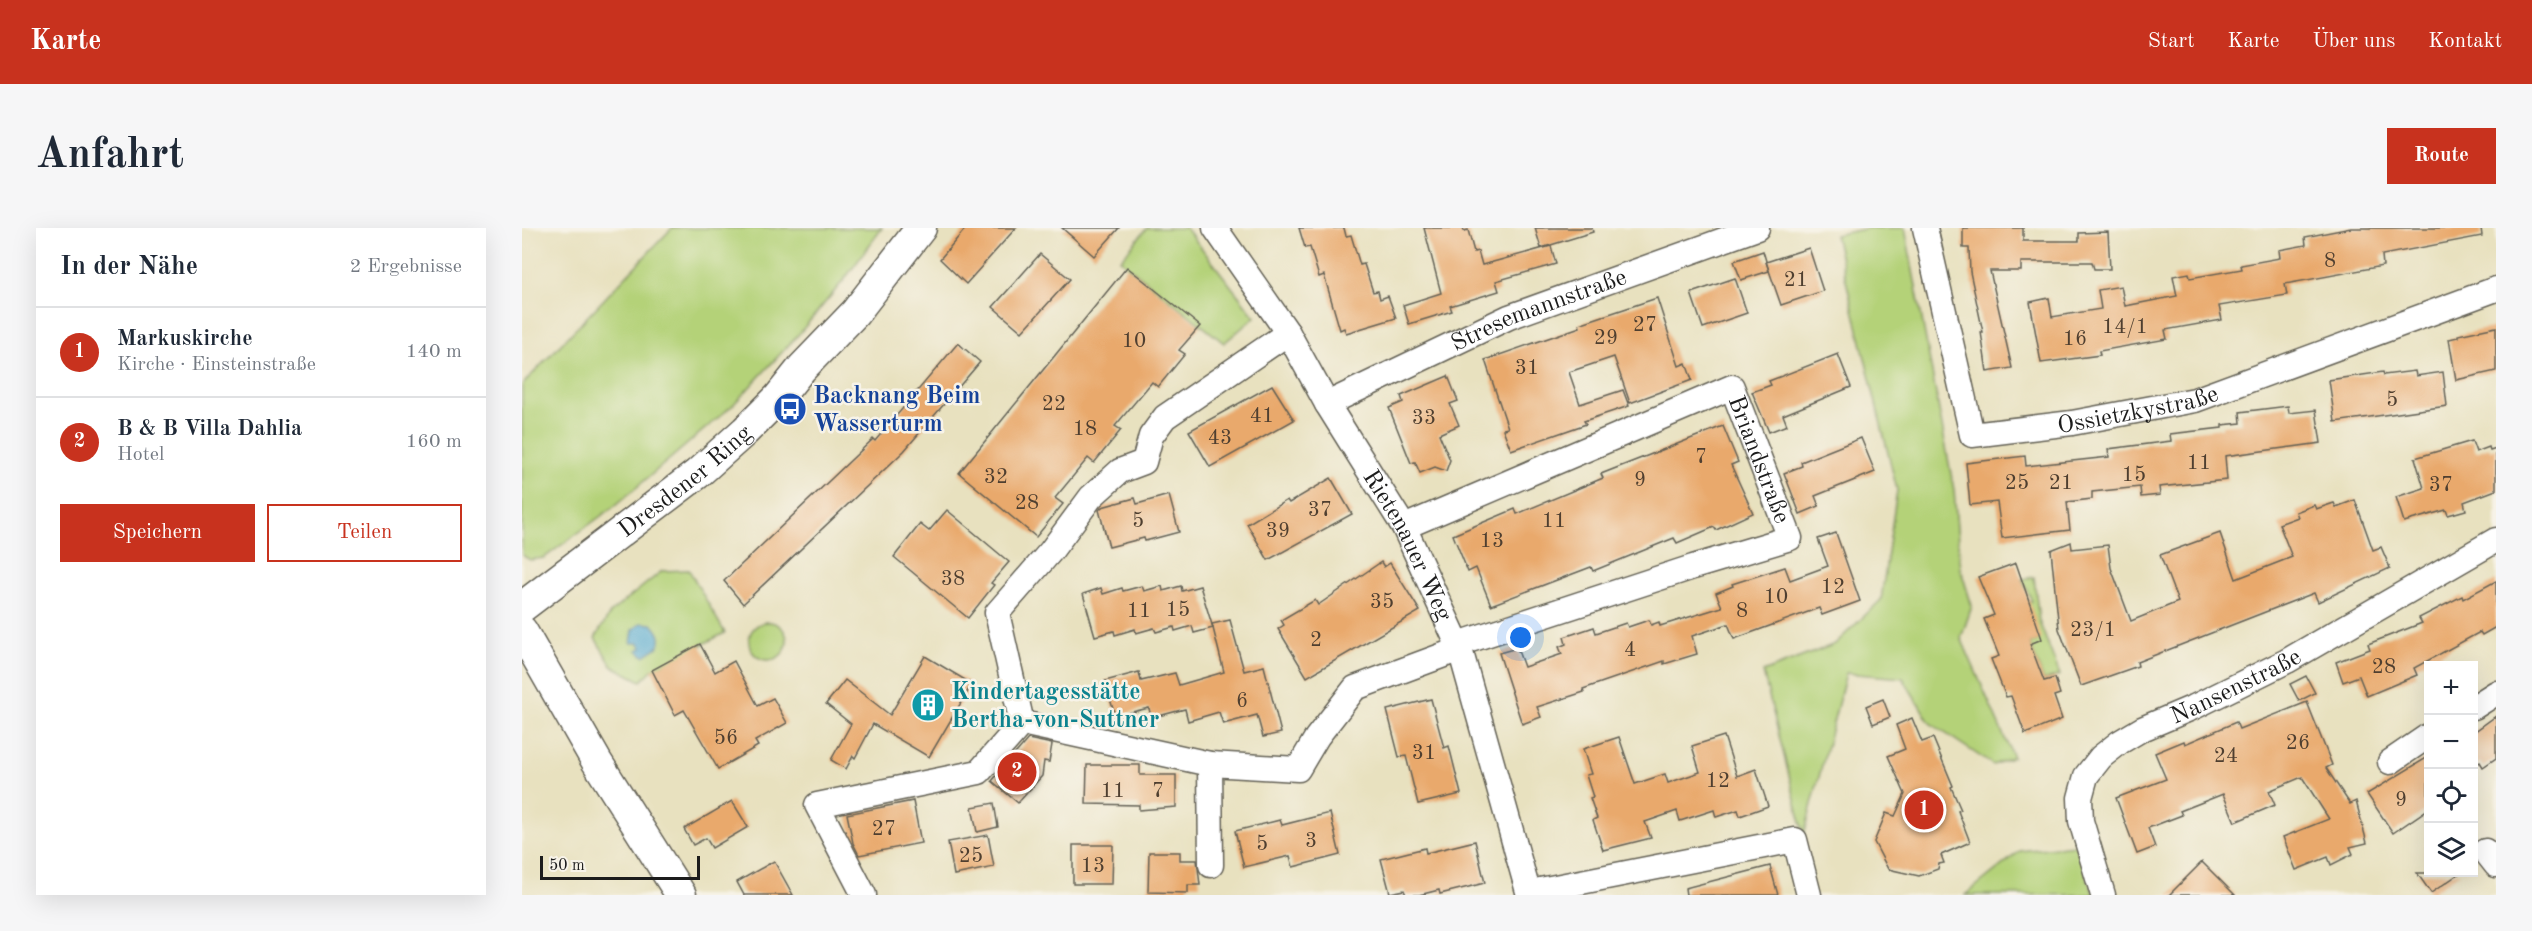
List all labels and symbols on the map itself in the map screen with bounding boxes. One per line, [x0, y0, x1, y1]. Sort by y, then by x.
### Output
house number: 8 [2324, 251, 2336, 272]
street label: Stresemannstraße [1448, 266, 1630, 357]
house number: 21 [1784, 270, 1808, 291]
house number: 27 [1633, 315, 1657, 336]
house number: 14/1 [2102, 317, 2148, 338]
house number: 29 [1594, 328, 1618, 349]
house number: 16 [2063, 329, 2087, 350]
house number: 10 [1122, 331, 1146, 352]
house number: 31 [1515, 358, 1539, 379]
street label: Ossietzkystraße [2056, 382, 2222, 439]
place label: Backnang Beim Wasserturm [813, 385, 980, 437]
house number: 5 [2386, 390, 2398, 411]
bus stop icon: Backnang Beim Wasserturm [772, 391, 808, 427]
street label: Briandstraße [1723, 393, 1793, 527]
house number: 22 [1042, 394, 1066, 415]
house number: 41 [1250, 406, 1274, 427]
house number: 33 [1412, 408, 1436, 429]
house number: 18 [1073, 419, 1097, 440]
street label: Dresdener Ring [615, 421, 757, 543]
house number: 43 [1208, 428, 1232, 449]
house number: 7 [1695, 447, 1707, 468]
house number: 11 [2187, 453, 2211, 474]
house number: 15 [2122, 465, 2146, 486]
street label: Rietenauer Weg [1357, 466, 1455, 625]
house number: 32 [984, 467, 1008, 488]
house number: 9 [1634, 470, 1646, 491]
house number: 25 [2005, 473, 2029, 494]
house number: 21 [2049, 473, 2073, 494]
house number: 37 [2429, 475, 2453, 496]
house number: 28 [1015, 493, 1039, 514]
house number: 37 [1308, 500, 1332, 521]
house number: 5 [1132, 511, 1144, 532]
house number: 11 [1542, 511, 1566, 532]
house number: 39 [1266, 521, 1290, 542]
house number: 13 [1480, 531, 1504, 552]
house number: 38 [941, 569, 965, 590]
house number: 12 [1821, 577, 1845, 598]
house number: 10 [1764, 587, 1788, 608]
house number: 35 [1370, 592, 1394, 613]
house number: 15 [1166, 600, 1190, 621]
house number: 11 [1127, 601, 1151, 622]
house number: 8 [1736, 601, 1748, 622]
house number: 23/1 [2070, 620, 2116, 641]
your location [1506, 623, 1535, 652]
house number: 2 [1310, 630, 1322, 651]
house number: 4 [1624, 640, 1636, 661]
street label: Nansenstraße [2168, 645, 2306, 729]
house number: 28 [2372, 657, 2396, 678]
place label: Kindertagesstätte Bertha-von-Suttner [951, 681, 1159, 733]
building icon: Kindertagesstätte Bertha-von-Suttner [910, 687, 946, 723]
house number: 6 [1236, 691, 1248, 712]
house number: 56 [714, 728, 738, 749]
house number: 26 [2286, 733, 2310, 754]
house number: 31 [1412, 743, 1436, 764]
house number: 24 [2214, 746, 2238, 767]
pin: 2 [998, 750, 1036, 794]
house number: 12 [1706, 771, 1730, 792]
house number: 11 [1101, 781, 1125, 802]
house number: 7 [1152, 781, 1164, 802]
pin: 1 [1904, 788, 1944, 832]
house number: 9 [2395, 790, 2407, 811]
house number: 27 [872, 819, 896, 840]
house number: 3 [1305, 831, 1317, 852]
house number: 5 [1256, 834, 1268, 855]
house number: 25 [959, 846, 983, 867]
scale bar [540, 853, 700, 880]
house number: 13 [1081, 856, 1105, 877]

